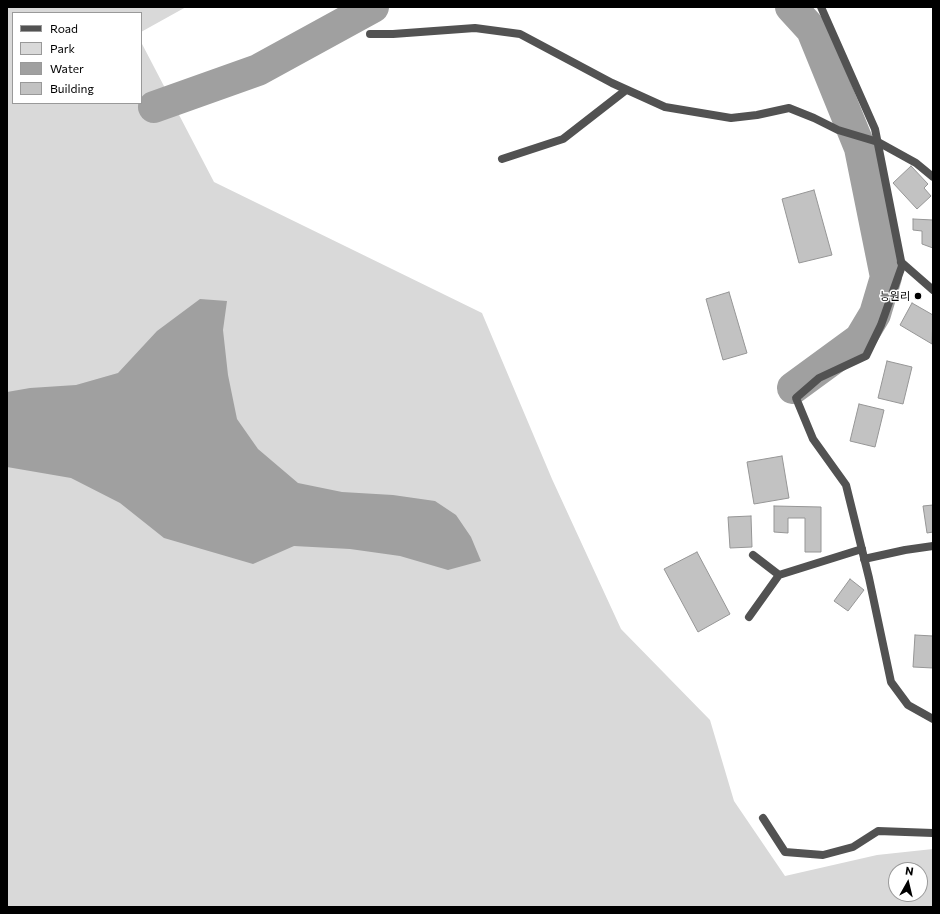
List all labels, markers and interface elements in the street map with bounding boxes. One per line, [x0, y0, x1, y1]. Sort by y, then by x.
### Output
legend [12, 12, 142, 104]
text: Road [50, 21, 78, 35]
text: Park [50, 41, 75, 55]
text: Water [50, 61, 84, 75]
text: Building [50, 81, 94, 95]
place label: 능원리 [880, 289, 910, 303]
marker: 능원리 [913, 291, 923, 301]
north arrow [888, 862, 928, 902]
text: N [905, 864, 915, 878]

